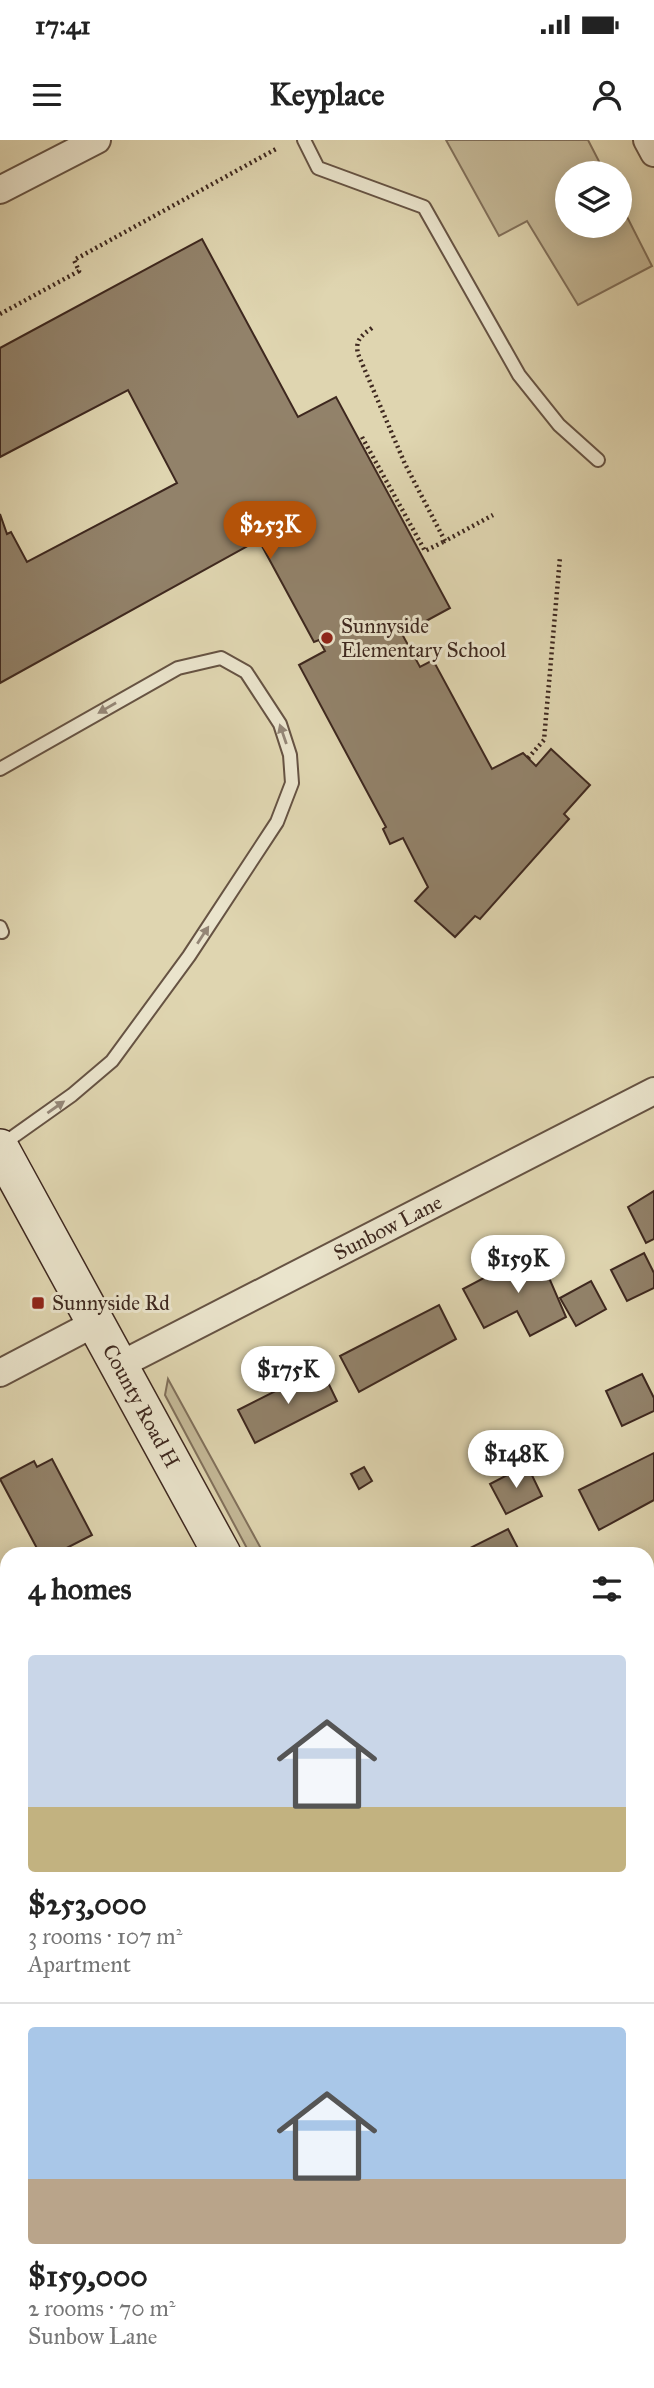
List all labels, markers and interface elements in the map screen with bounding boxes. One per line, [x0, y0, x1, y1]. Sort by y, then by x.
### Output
text: 17:41 [35, 9, 90, 41]
text: Keyplace [269, 75, 385, 114]
icon: menu [28, 76, 66, 114]
icon: person [588, 76, 626, 114]
map controls [555, 161, 632, 238]
button: layers [555, 161, 632, 238]
pin: $253K [221, 502, 319, 561]
text: $253K [239, 510, 301, 538]
place label: Sunnyside Elementary School [341, 613, 506, 663]
marker: Sunnyside Elementary School [319, 630, 335, 646]
one-way arrow [97, 702, 116, 715]
one-way arrow [277, 723, 288, 744]
one-way arrow [196, 925, 209, 945]
one-way arrow [47, 1100, 65, 1114]
street label: Sunbow Lane [329, 1189, 447, 1266]
pin: $159K [469, 1236, 567, 1295]
text: $159K [487, 1244, 549, 1272]
place label: Sunnyside Rd [52, 1290, 170, 1316]
marker: Sunnyside Rd [30, 1295, 46, 1311]
street label: County Road H [97, 1340, 185, 1472]
pin: $175K [239, 1346, 337, 1406]
text: $175K [257, 1355, 319, 1383]
pin: $148K [467, 1430, 565, 1490]
text: $148K [484, 1439, 548, 1467]
icon: filters [588, 1570, 626, 1608]
text: 4 homes [28, 1571, 132, 1607]
icon: home [264, 1701, 390, 1827]
text: $253,000 [28, 1886, 147, 1922]
text: 3 rooms · 107 m² [28, 1922, 182, 1950]
text: Apartment [28, 1950, 131, 1978]
icon: home [264, 2073, 390, 2199]
text: $159,000 [28, 2258, 148, 2294]
text: 2 rooms · 70 m² [28, 2294, 176, 2322]
text: Sunbow Lane [28, 2322, 157, 2350]

